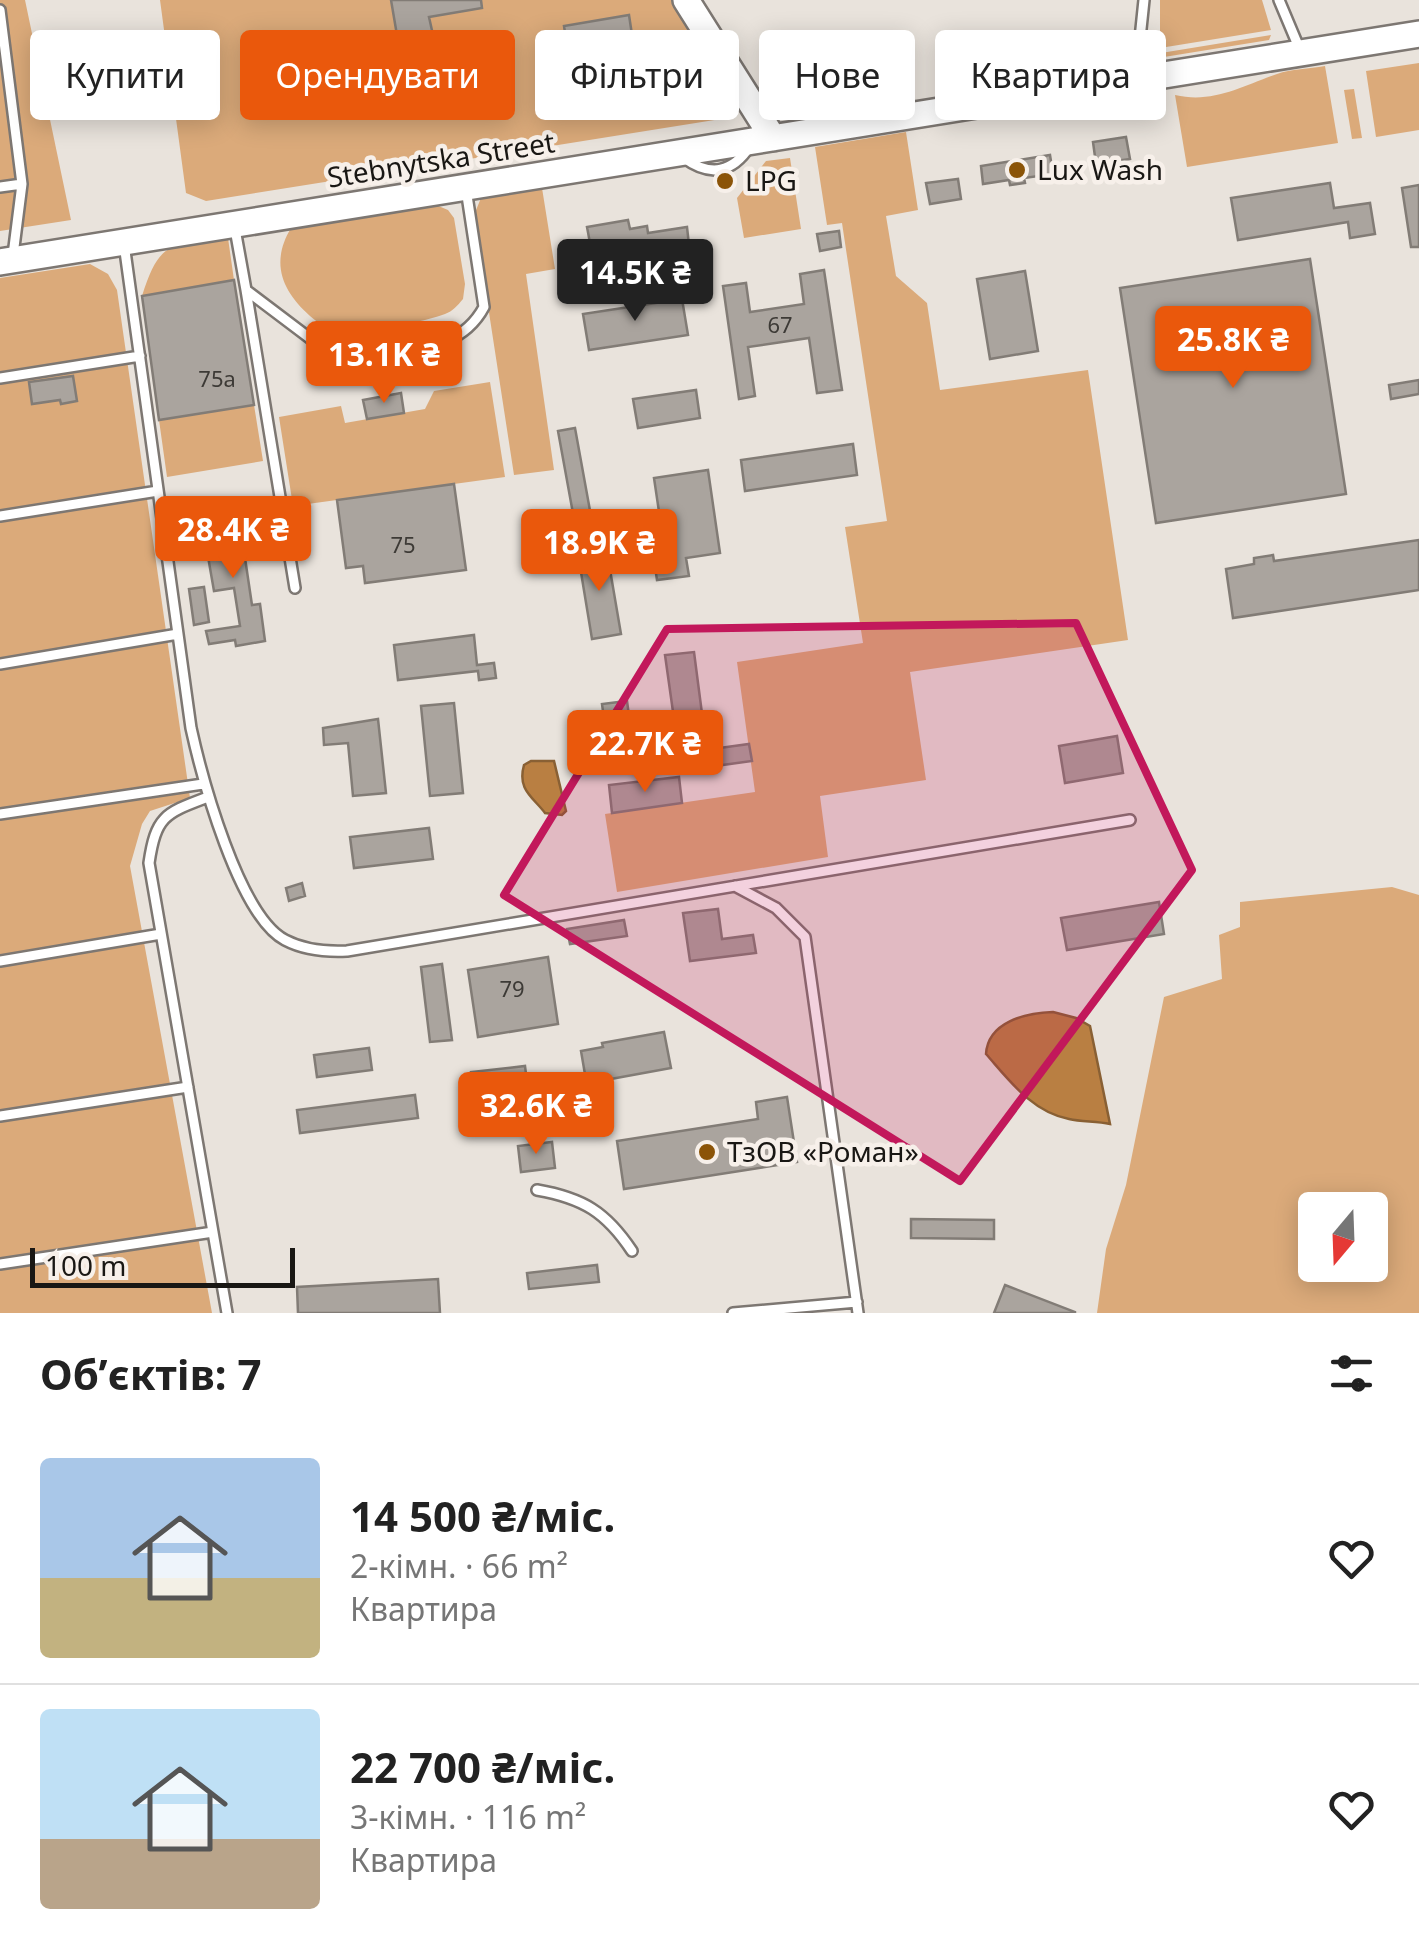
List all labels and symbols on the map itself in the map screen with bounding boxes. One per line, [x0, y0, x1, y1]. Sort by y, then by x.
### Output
street label: Stebnytska Street [324, 122, 557, 196]
place label: Lux Wash [1037, 150, 1163, 188]
marker: Lux Wash [1006, 159, 1028, 181]
place label: LPG [745, 161, 797, 199]
marker: LPG [714, 170, 736, 192]
pin: 14.5K ₴ [543, 239, 727, 324]
pin: 25.8K ₴ [1141, 306, 1325, 391]
house number: 67 [767, 309, 793, 339]
pin: 13.1K ₴ [292, 321, 476, 406]
house number: 75а [198, 363, 236, 393]
pin: 28.4K ₴ [141, 496, 325, 581]
pin: 18.9K ₴ [507, 509, 691, 594]
house number: 75 [390, 529, 416, 559]
pin: 22.7K ₴ [553, 710, 737, 795]
house number: 79 [499, 973, 525, 1003]
pin: 32.6K ₴ [444, 1072, 628, 1157]
place label: ТзОВ «Роман» [727, 1132, 919, 1170]
marker: ТзОВ «Роман» [696, 1141, 718, 1163]
north arrow [1298, 1192, 1388, 1282]
scale bar [30, 1243, 295, 1288]

